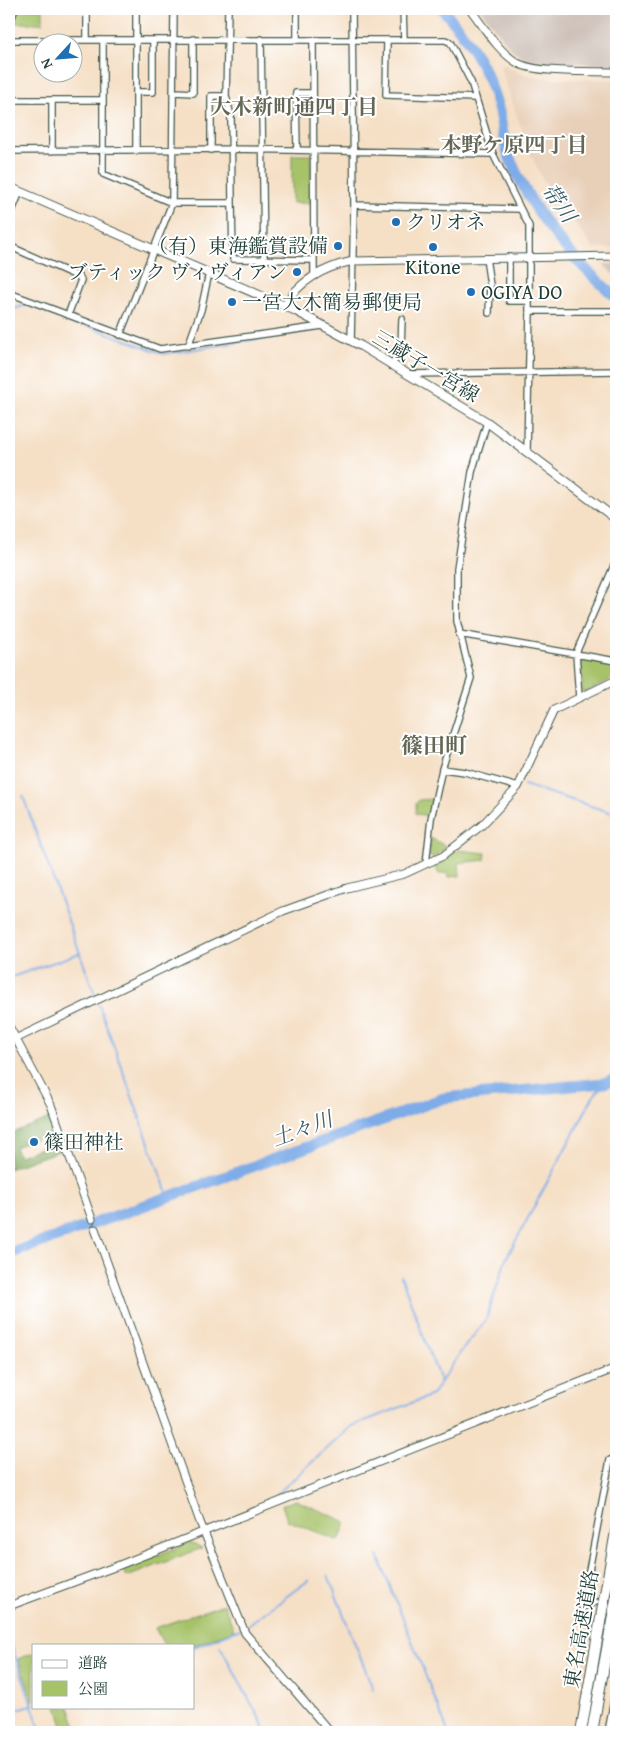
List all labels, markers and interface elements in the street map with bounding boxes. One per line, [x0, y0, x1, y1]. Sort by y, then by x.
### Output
north arrow [32, 32, 82, 82]
text: N [35, 55, 57, 72]
district label: 大木新町通四丁目 [210, 91, 378, 122]
district label: 本野ケ原四丁目 [441, 129, 588, 160]
water label: 帯川 [535, 177, 585, 230]
place label: クリオネ [406, 207, 486, 236]
marker: クリオネ [390, 216, 402, 228]
place label: （有）東海鑑賞設備 [148, 231, 328, 260]
marker: （有）東海鑑賞設備 [332, 240, 344, 252]
marker: Kitone [427, 241, 439, 253]
place label: Kitone [405, 252, 461, 281]
place label: ブティック ヴィヴィアン [67, 257, 287, 286]
marker: ブティック ヴィヴィアン [291, 266, 303, 278]
place label: OGIYA DO [481, 277, 562, 306]
marker: OGIYA DO [465, 286, 477, 298]
place label: 一宮大木簡易郵便局 [242, 287, 422, 316]
marker: 一宮大木簡易郵便局 [226, 296, 238, 308]
street label: 三蔵子一宮線 [367, 322, 485, 409]
district label: 篠田町 [401, 729, 467, 761]
water label: 土々川 [267, 1103, 339, 1154]
place label: 篠田神社 [44, 1127, 124, 1156]
marker: 篠田神社 [28, 1136, 40, 1148]
street label: 東名高速道路 [556, 1567, 605, 1691]
legend [32, 1644, 195, 1708]
text: 道路 [78, 1652, 108, 1673]
text: 公園 [78, 1678, 108, 1699]

